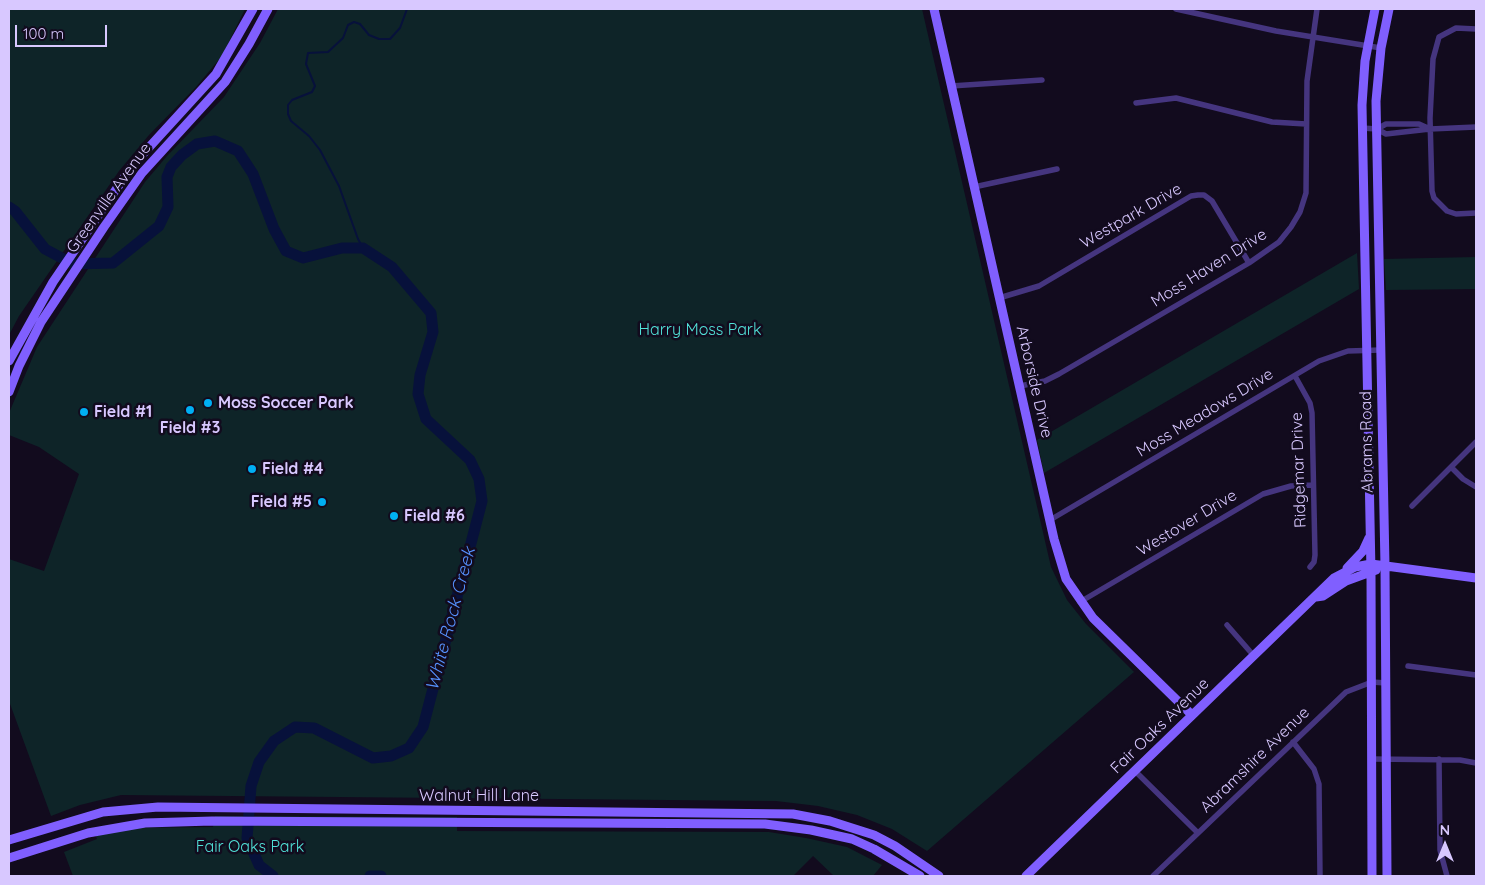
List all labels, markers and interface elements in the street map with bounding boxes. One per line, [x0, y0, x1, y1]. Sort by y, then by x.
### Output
scale bar [18, 15, 110, 47]
text: 100 m [23, 24, 64, 43]
street label: Greenville Avenue [63, 139, 155, 257]
street label: Westpark Drive [1077, 179, 1185, 253]
street label: Moss Haven Drive [1148, 225, 1270, 311]
park label: Harry Moss Park [638, 320, 762, 340]
street label: Arborside Drive [1012, 324, 1056, 440]
street label: Moss Meadows Drive [1133, 365, 1277, 461]
street label: Abrams Road [1357, 391, 1377, 493]
place label: Moss Soccer Park [218, 393, 354, 413]
marker: Moss Soccer Park [202, 397, 214, 409]
place label: Field #1 [94, 402, 152, 422]
marker: Field #3 [184, 404, 196, 416]
marker: Field #1 [78, 406, 90, 418]
street label: Ridgemar Drive [1287, 412, 1311, 528]
place label: Field #3 [160, 418, 220, 438]
place label: Field #4 [262, 459, 323, 479]
marker: Field #4 [246, 463, 258, 475]
street label: Westover Drive [1134, 486, 1240, 560]
place label: Field #5 [251, 492, 312, 512]
marker: Field #5 [316, 496, 328, 508]
place label: Field #6 [404, 506, 465, 526]
marker: Field #6 [388, 510, 400, 522]
water label: White Rock Creek [421, 545, 481, 693]
street label: Fair Oaks Avenue [1107, 674, 1213, 778]
street label: Abramshire Avenue [1196, 703, 1314, 817]
street label: Walnut Hill Lane [419, 786, 539, 806]
north arrow [1420, 820, 1470, 870]
text: N [1440, 821, 1450, 839]
park label: Fair Oaks Park [196, 837, 304, 857]

